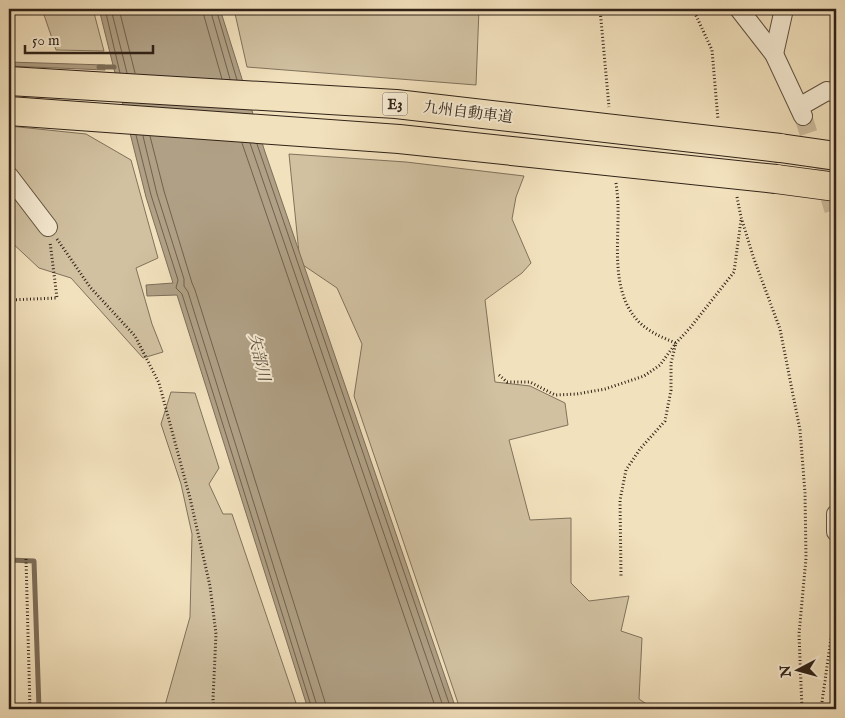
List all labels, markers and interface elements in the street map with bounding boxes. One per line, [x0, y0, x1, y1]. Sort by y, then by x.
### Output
scale bar [25, 22, 152, 54]
text: 50 m [32, 31, 60, 50]
road number: E3 [382, 92, 408, 116]
street label: 九州自動車道 [422, 98, 514, 127]
water label: 矢部川 [243, 332, 274, 385]
north arrow [772, 646, 822, 696]
text: N [776, 664, 796, 679]

